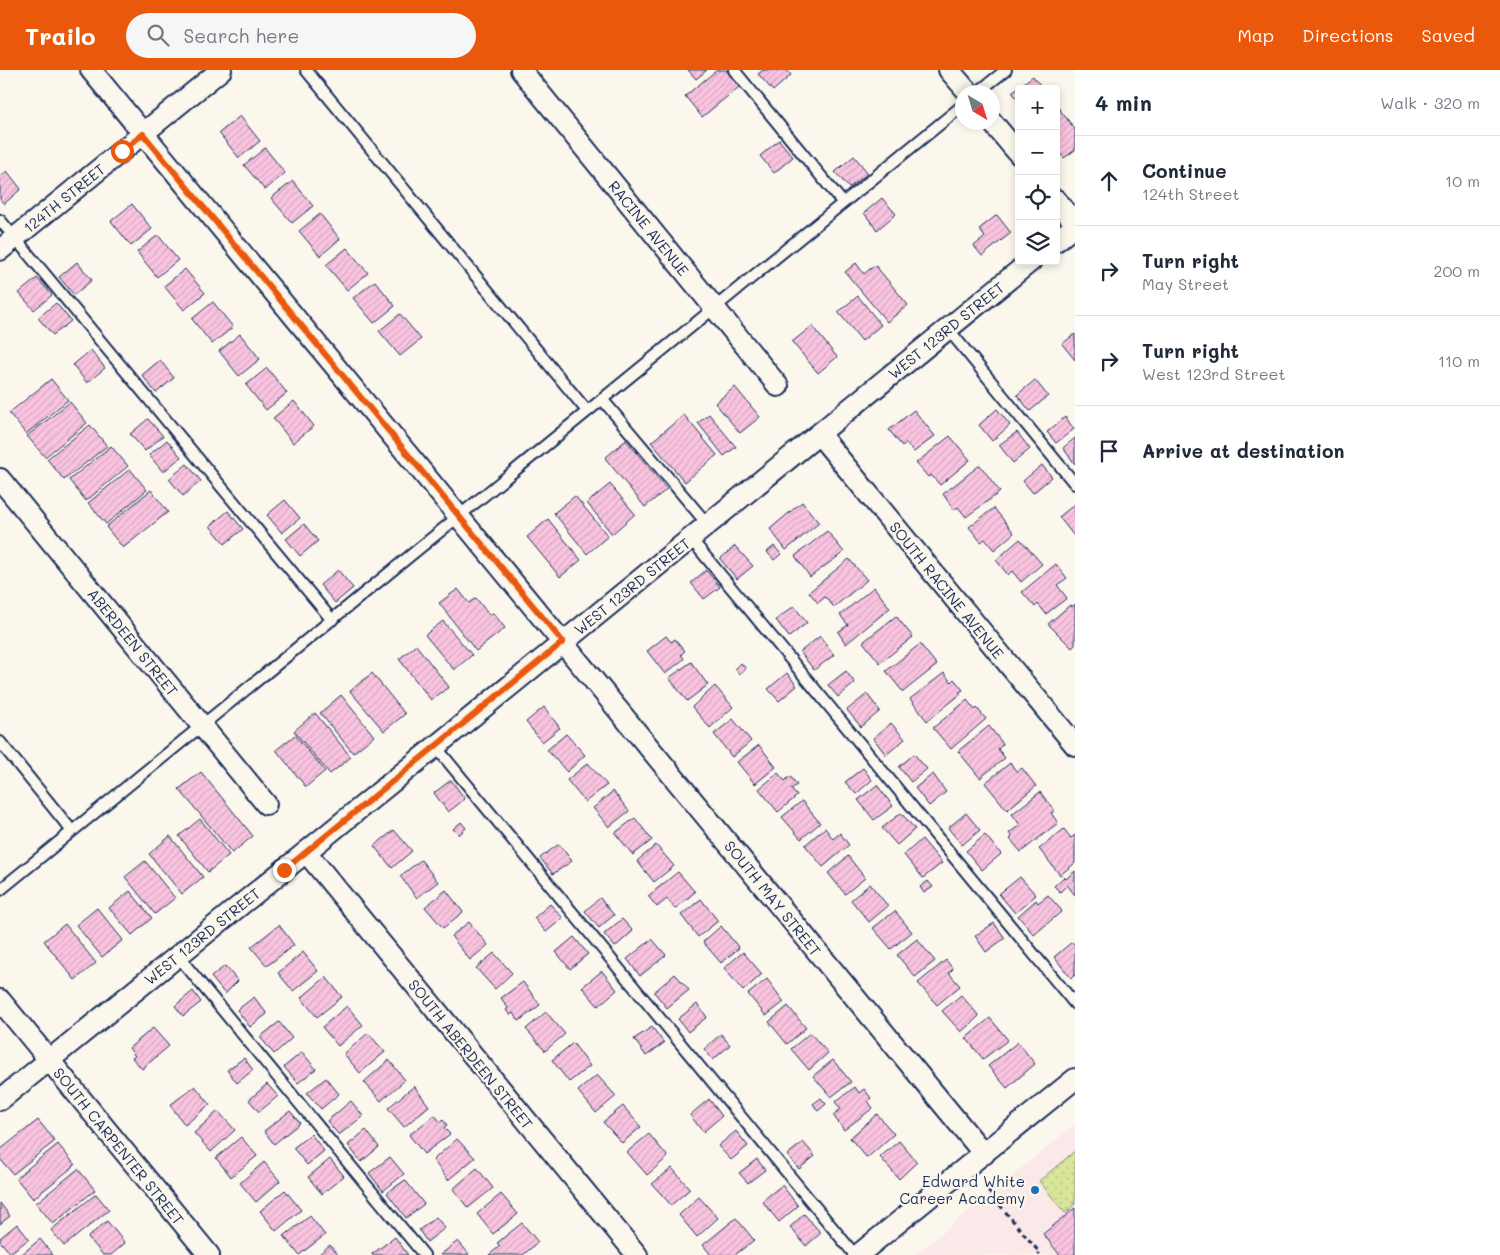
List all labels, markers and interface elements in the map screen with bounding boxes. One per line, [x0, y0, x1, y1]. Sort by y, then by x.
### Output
search box [126, 13, 476, 58]
text: Trailo [25, 20, 96, 51]
icon: search [144, 21, 172, 49]
text: Search here [184, 23, 299, 48]
text: Map [1237, 23, 1274, 47]
text: Directions [1302, 23, 1394, 47]
text: Saved [1422, 23, 1475, 47]
north arrow [955, 85, 1000, 130]
map controls [1015, 85, 1060, 265]
button: + [1015, 85, 1060, 130]
text: 4 min [1095, 89, 1152, 116]
text: Walk · 320 m [1380, 92, 1480, 113]
button: − [1015, 130, 1060, 175]
route start [111, 140, 134, 163]
text: Continue [1142, 158, 1227, 183]
street label: 124TH STREET [19, 159, 109, 237]
icon: ahead [1095, 167, 1123, 195]
text: 10 m [1445, 170, 1480, 191]
button: locate [1015, 175, 1060, 220]
street label: RACINE AVENUE [604, 176, 694, 280]
text: 124th Street [1142, 183, 1240, 204]
button: layers [1015, 220, 1060, 265]
text: Turn right [1142, 248, 1239, 273]
icon: right [1095, 257, 1123, 285]
text: 200 m [1433, 260, 1480, 281]
text: May Street [1142, 273, 1229, 294]
street label: WEST 123RD STREET [884, 277, 1008, 383]
text: Turn right [1142, 338, 1239, 363]
icon: right [1095, 347, 1123, 375]
text: 110 m [1438, 350, 1480, 371]
text: West 123rd Street [1142, 363, 1286, 384]
icon: arrive [1095, 437, 1123, 465]
text: Arrive at destination [1142, 438, 1345, 463]
street label: SOUTH RACINE AVENUE [885, 517, 1009, 663]
street label: WEST 123RD STREET [570, 533, 694, 639]
street label: ABERDEEN STREET [83, 584, 183, 700]
street label: SOUTH MAY STREET [720, 836, 826, 960]
route end [273, 859, 296, 882]
street label: WEST 123RD STREET [140, 883, 264, 989]
street label: SOUTH ABERDEEN STREET [404, 975, 538, 1133]
street label: SOUTH CARPENTER STREET [49, 1063, 189, 1229]
place label: Edward White Career Academy [899, 1171, 1025, 1208]
marker: Edward White Career Academy [1029, 1184, 1041, 1196]

